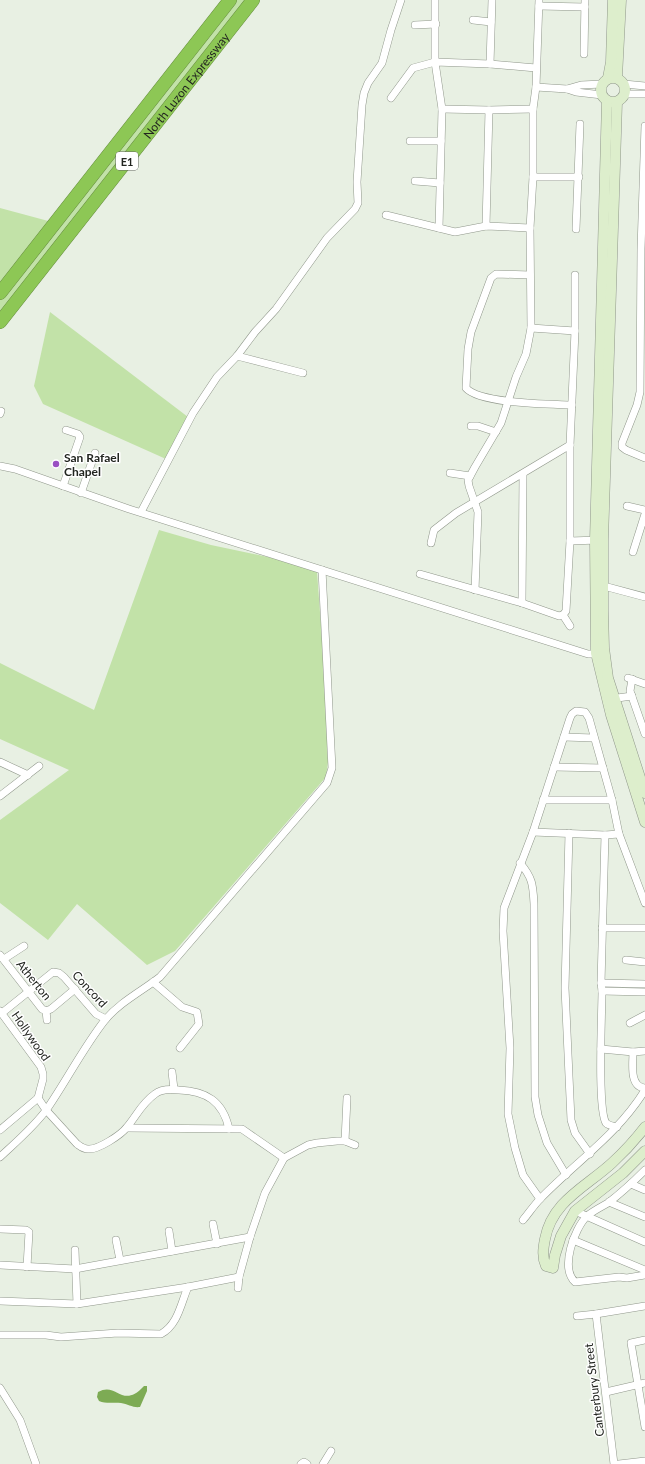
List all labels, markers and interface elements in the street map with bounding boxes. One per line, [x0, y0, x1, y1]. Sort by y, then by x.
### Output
street label: North Luzon Expressway [140, 29, 233, 141]
road number: E1 [116, 152, 138, 170]
place label: San Rafael Chapel [64, 450, 120, 479]
marker: San Rafael Chapel [51, 459, 61, 469]
street label: Atherton [13, 957, 55, 1003]
street label: Concord [69, 968, 111, 1010]
street label: Hollywood [8, 1008, 54, 1064]
street label: Canterbury Street [581, 1342, 607, 1438]

